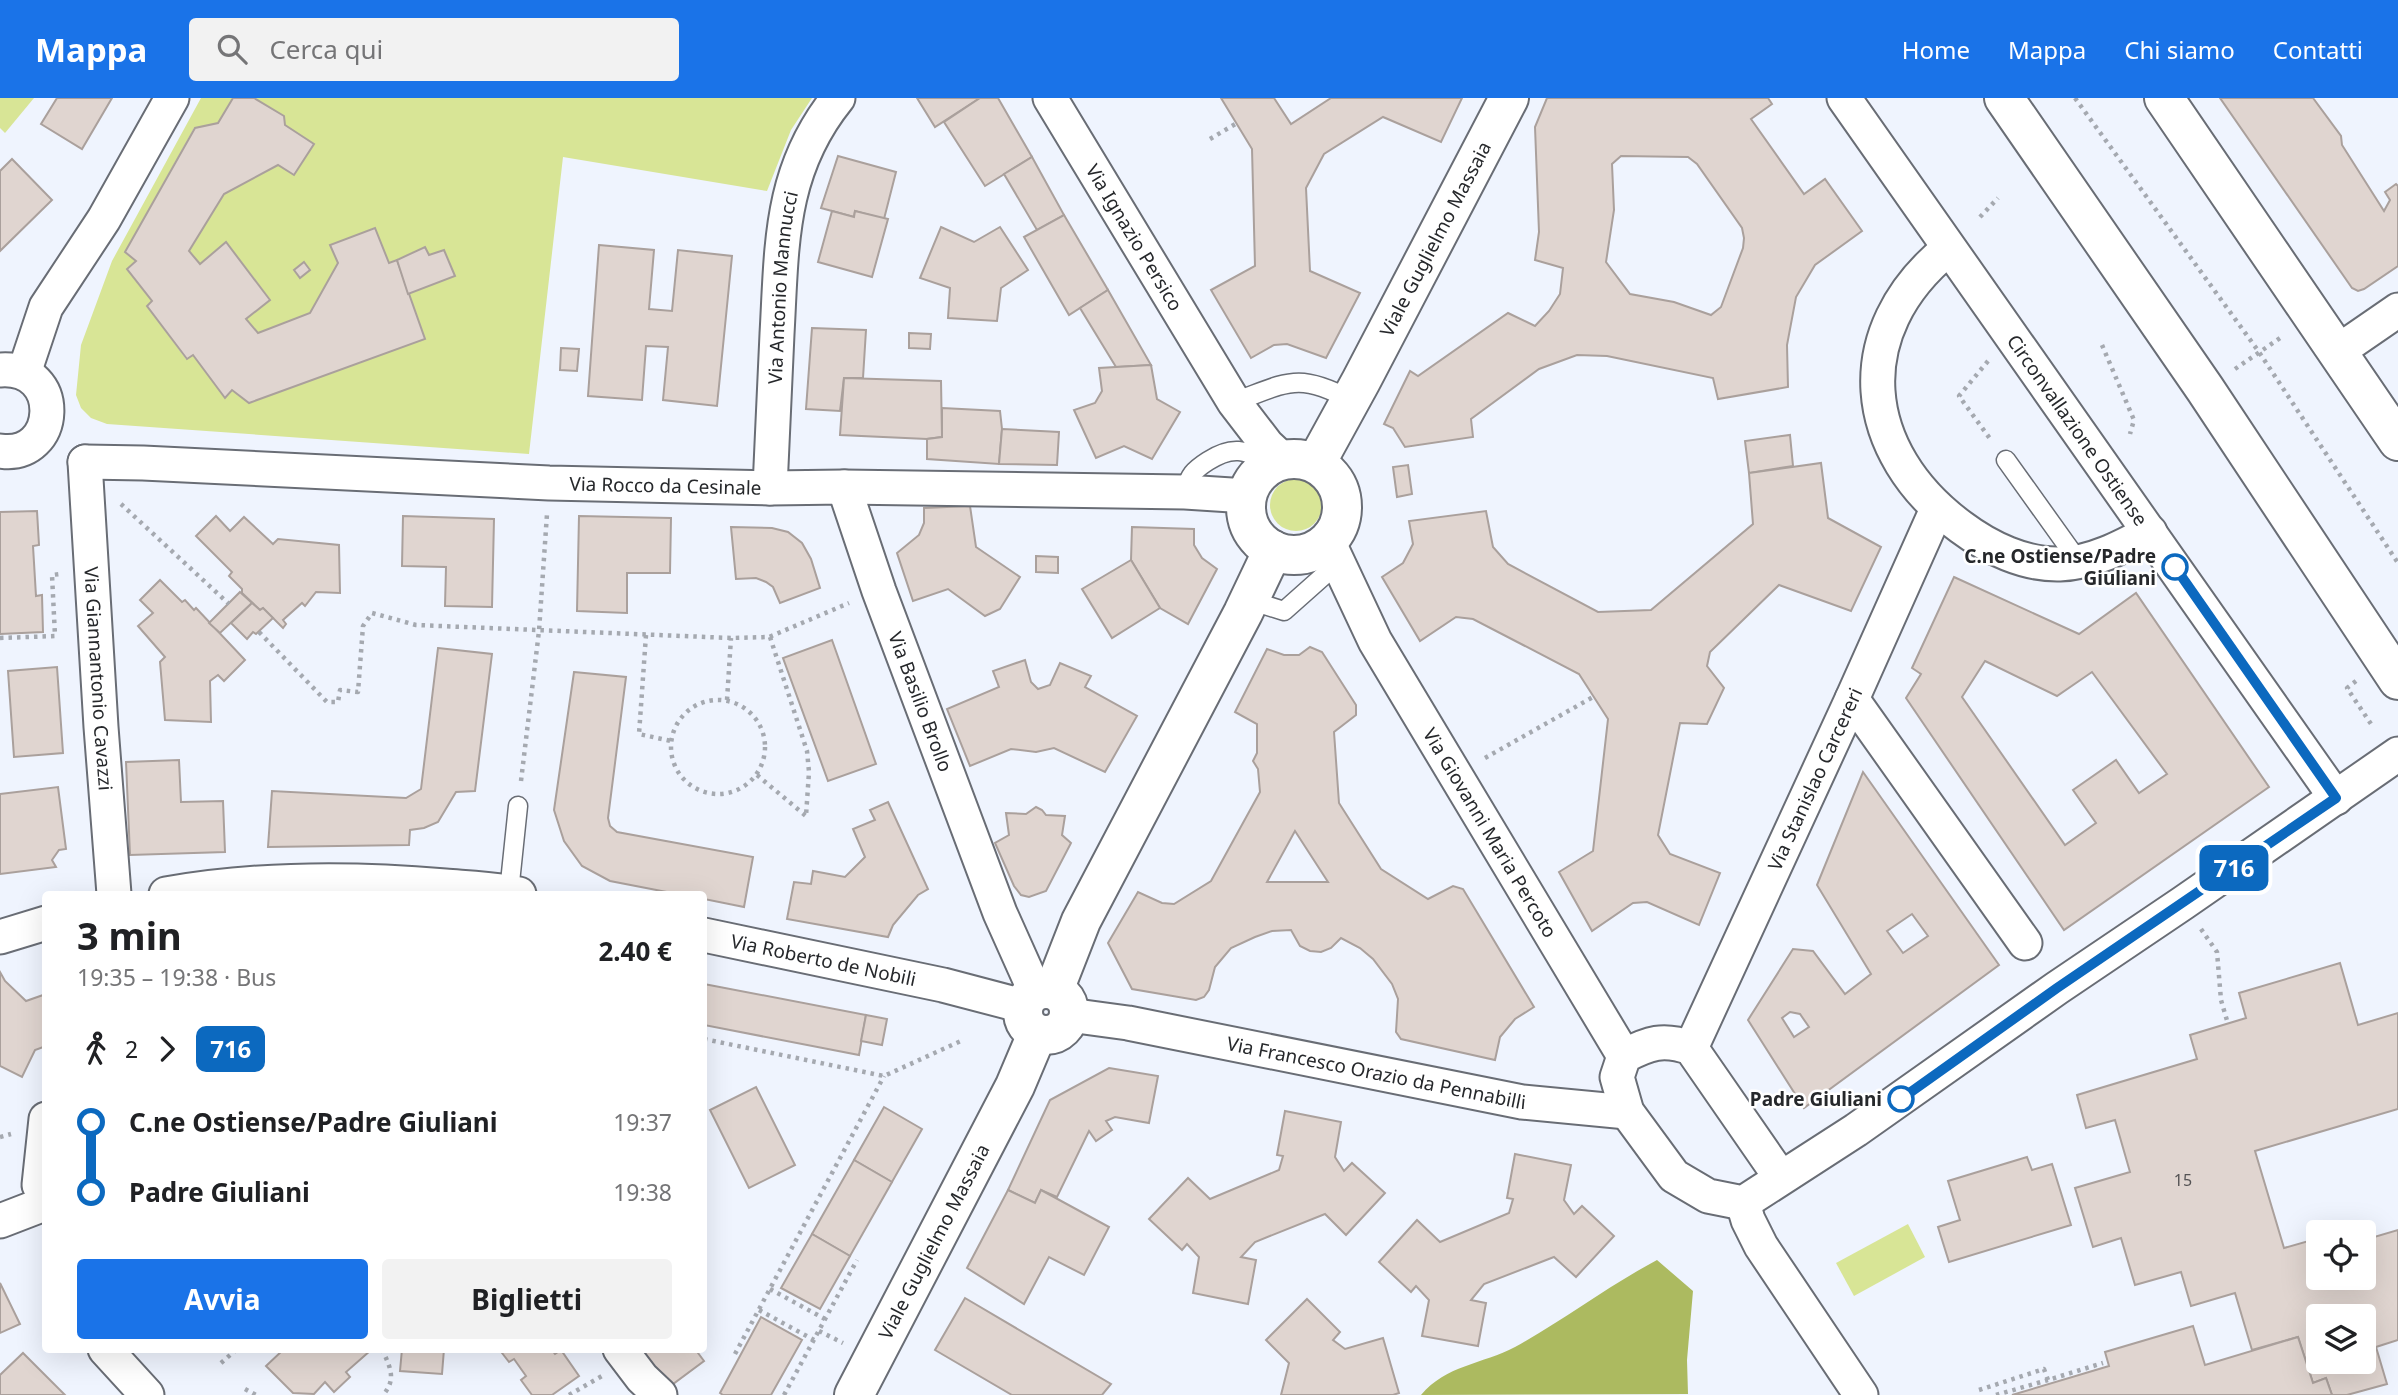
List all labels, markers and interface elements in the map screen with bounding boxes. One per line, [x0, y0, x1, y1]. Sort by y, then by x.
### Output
search box [189, 18, 679, 81]
text: Mappa [35, 27, 147, 72]
icon: search [213, 30, 251, 68]
text: Cerca qui [269, 31, 383, 67]
text: Home [1902, 33, 1970, 66]
text: Mappa [2008, 33, 2086, 66]
text: Chi siamo [2124, 33, 2235, 66]
text: Contatti [2273, 33, 2363, 66]
street label: Viale Guglielmo Massaia [1374, 137, 1497, 341]
street label: Via Ignazio Persico [1080, 159, 1189, 316]
street label: Via Antonio Mannucci [762, 188, 804, 385]
street label: Circonvallazione Ostiense [2001, 329, 2154, 531]
street label: Via Rocco da Cesinale [569, 470, 762, 501]
place label: C.ne Ostiense/Padre Giuliani [1964, 543, 2156, 591]
marker: C.ne Ostiense/Padre Giuliani [2162, 554, 2188, 580]
street label: Via Giannantonio Cavazzi [78, 566, 119, 792]
street label: Via Basilio Brollo [882, 628, 959, 776]
street label: Via Stanislao Carcereri [1762, 684, 1868, 875]
street label: Via Giovanni Maria Percoto [1417, 723, 1563, 942]
line badge: 716 [2194, 845, 2274, 891]
text: 716 [2213, 851, 2255, 884]
text: 3 min [77, 909, 182, 961]
street label: Via Roberto de Nobili [728, 928, 918, 992]
text: 2.40 € [598, 933, 672, 969]
text: 19:35 – 19:38 · Bus [77, 961, 276, 993]
icon: walk [77, 1030, 115, 1068]
icon: forward [148, 1030, 186, 1068]
street label: Via Francesco Orazio da Pennabilli [1225, 1030, 1527, 1115]
text: 716 [210, 1032, 251, 1065]
text: 2 [125, 1033, 138, 1065]
place label: Padre Giuliani [1750, 1086, 1882, 1112]
marker: Padre Giuliani [1888, 1086, 1914, 1112]
text: C.ne Ostiense/Padre Giuliani [129, 1104, 497, 1140]
text: 19:37 [613, 1106, 672, 1138]
street label: Viale Guglielmo Massaia [872, 1139, 996, 1344]
house number: 15 [2174, 1169, 2192, 1191]
text: Padre Giuliani [129, 1174, 310, 1210]
text: 19:38 [613, 1176, 672, 1208]
map controls [2306, 1220, 2376, 1374]
button: locate [2306, 1220, 2376, 1290]
button: Avvia [77, 1259, 368, 1339]
button: Biglietti [382, 1259, 672, 1339]
button: layers [2306, 1304, 2376, 1374]

